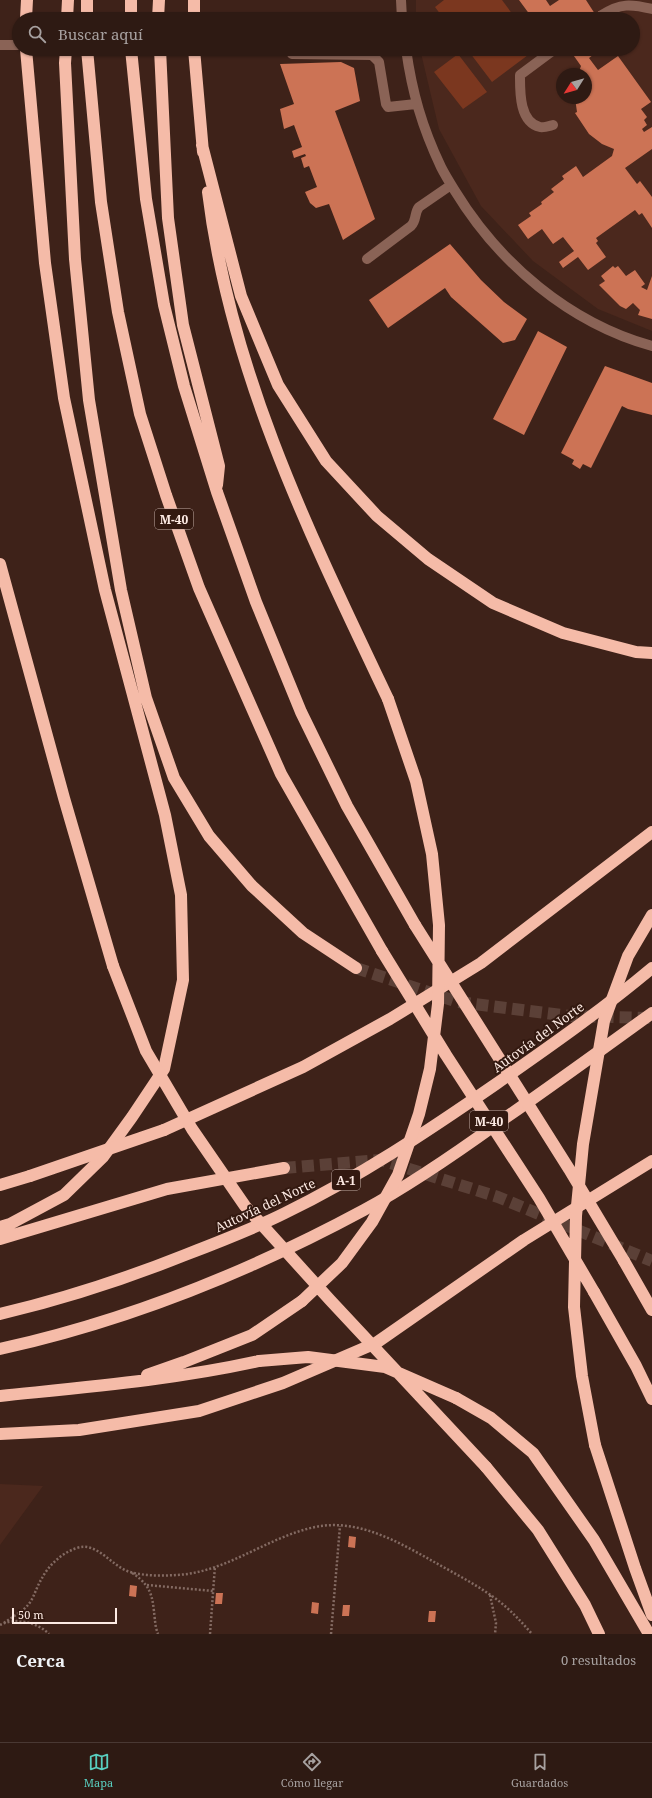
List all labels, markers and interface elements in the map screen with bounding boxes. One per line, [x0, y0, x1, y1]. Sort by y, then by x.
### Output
search box [12, 12, 640, 56]
icon: search [26, 23, 48, 45]
text: Buscar aquí [58, 24, 143, 44]
north arrow [556, 68, 592, 104]
road number: M-40 [155, 509, 193, 529]
street label: Autovía del Norte [489, 998, 587, 1076]
road number: M-40 [470, 1111, 508, 1131]
road number: A-1 [332, 1170, 360, 1190]
street label: Autovía del Norte [212, 1174, 318, 1236]
scale bar [12, 1606, 117, 1625]
text: 50 m [18, 1607, 44, 1622]
text: Cerca [16, 1649, 65, 1672]
text: 0 resultados [561, 1651, 636, 1669]
tab: Mapa [84, 1751, 113, 1790]
tab: Cómo llegar [281, 1751, 343, 1790]
tab: Guardados [511, 1751, 568, 1790]

